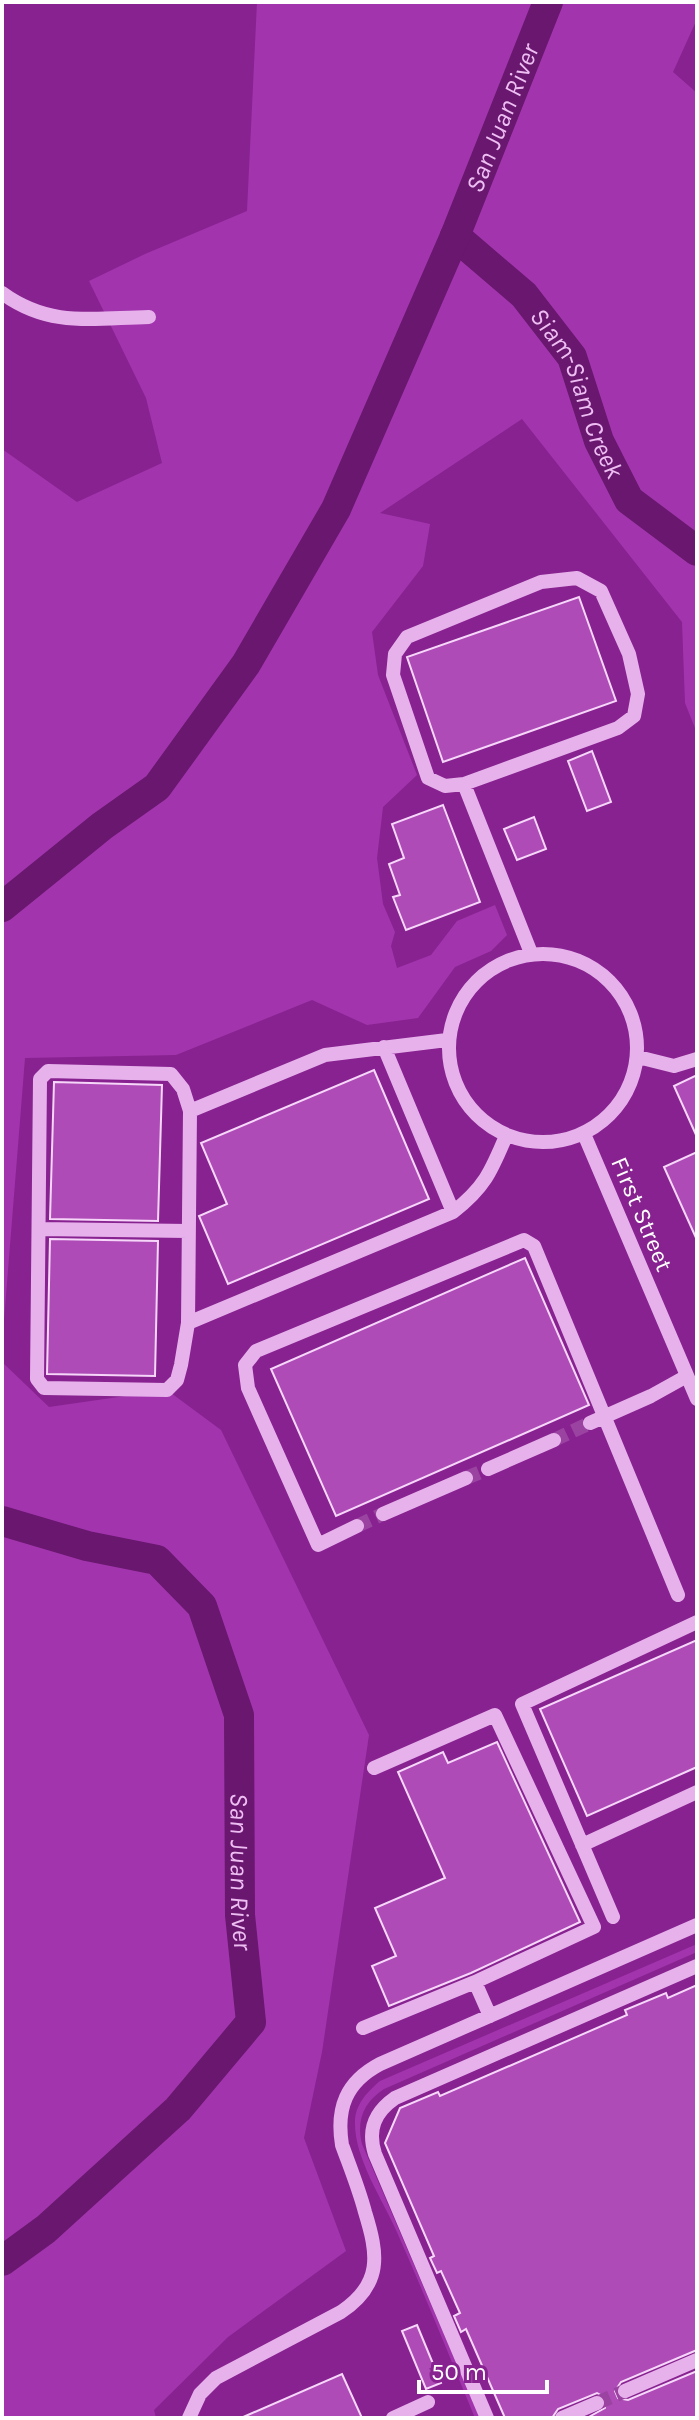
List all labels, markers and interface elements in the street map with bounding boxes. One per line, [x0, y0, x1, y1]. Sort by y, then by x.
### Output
water label: San Juan River [458, 38, 546, 197]
water label: Siam-Siam Creek [524, 301, 631, 484]
street label: First Street [605, 1153, 679, 1275]
water label: San Juan River [224, 1793, 259, 1953]
scale bar [419, 2344, 547, 2394]
text: 50 m [431, 2358, 487, 2386]

